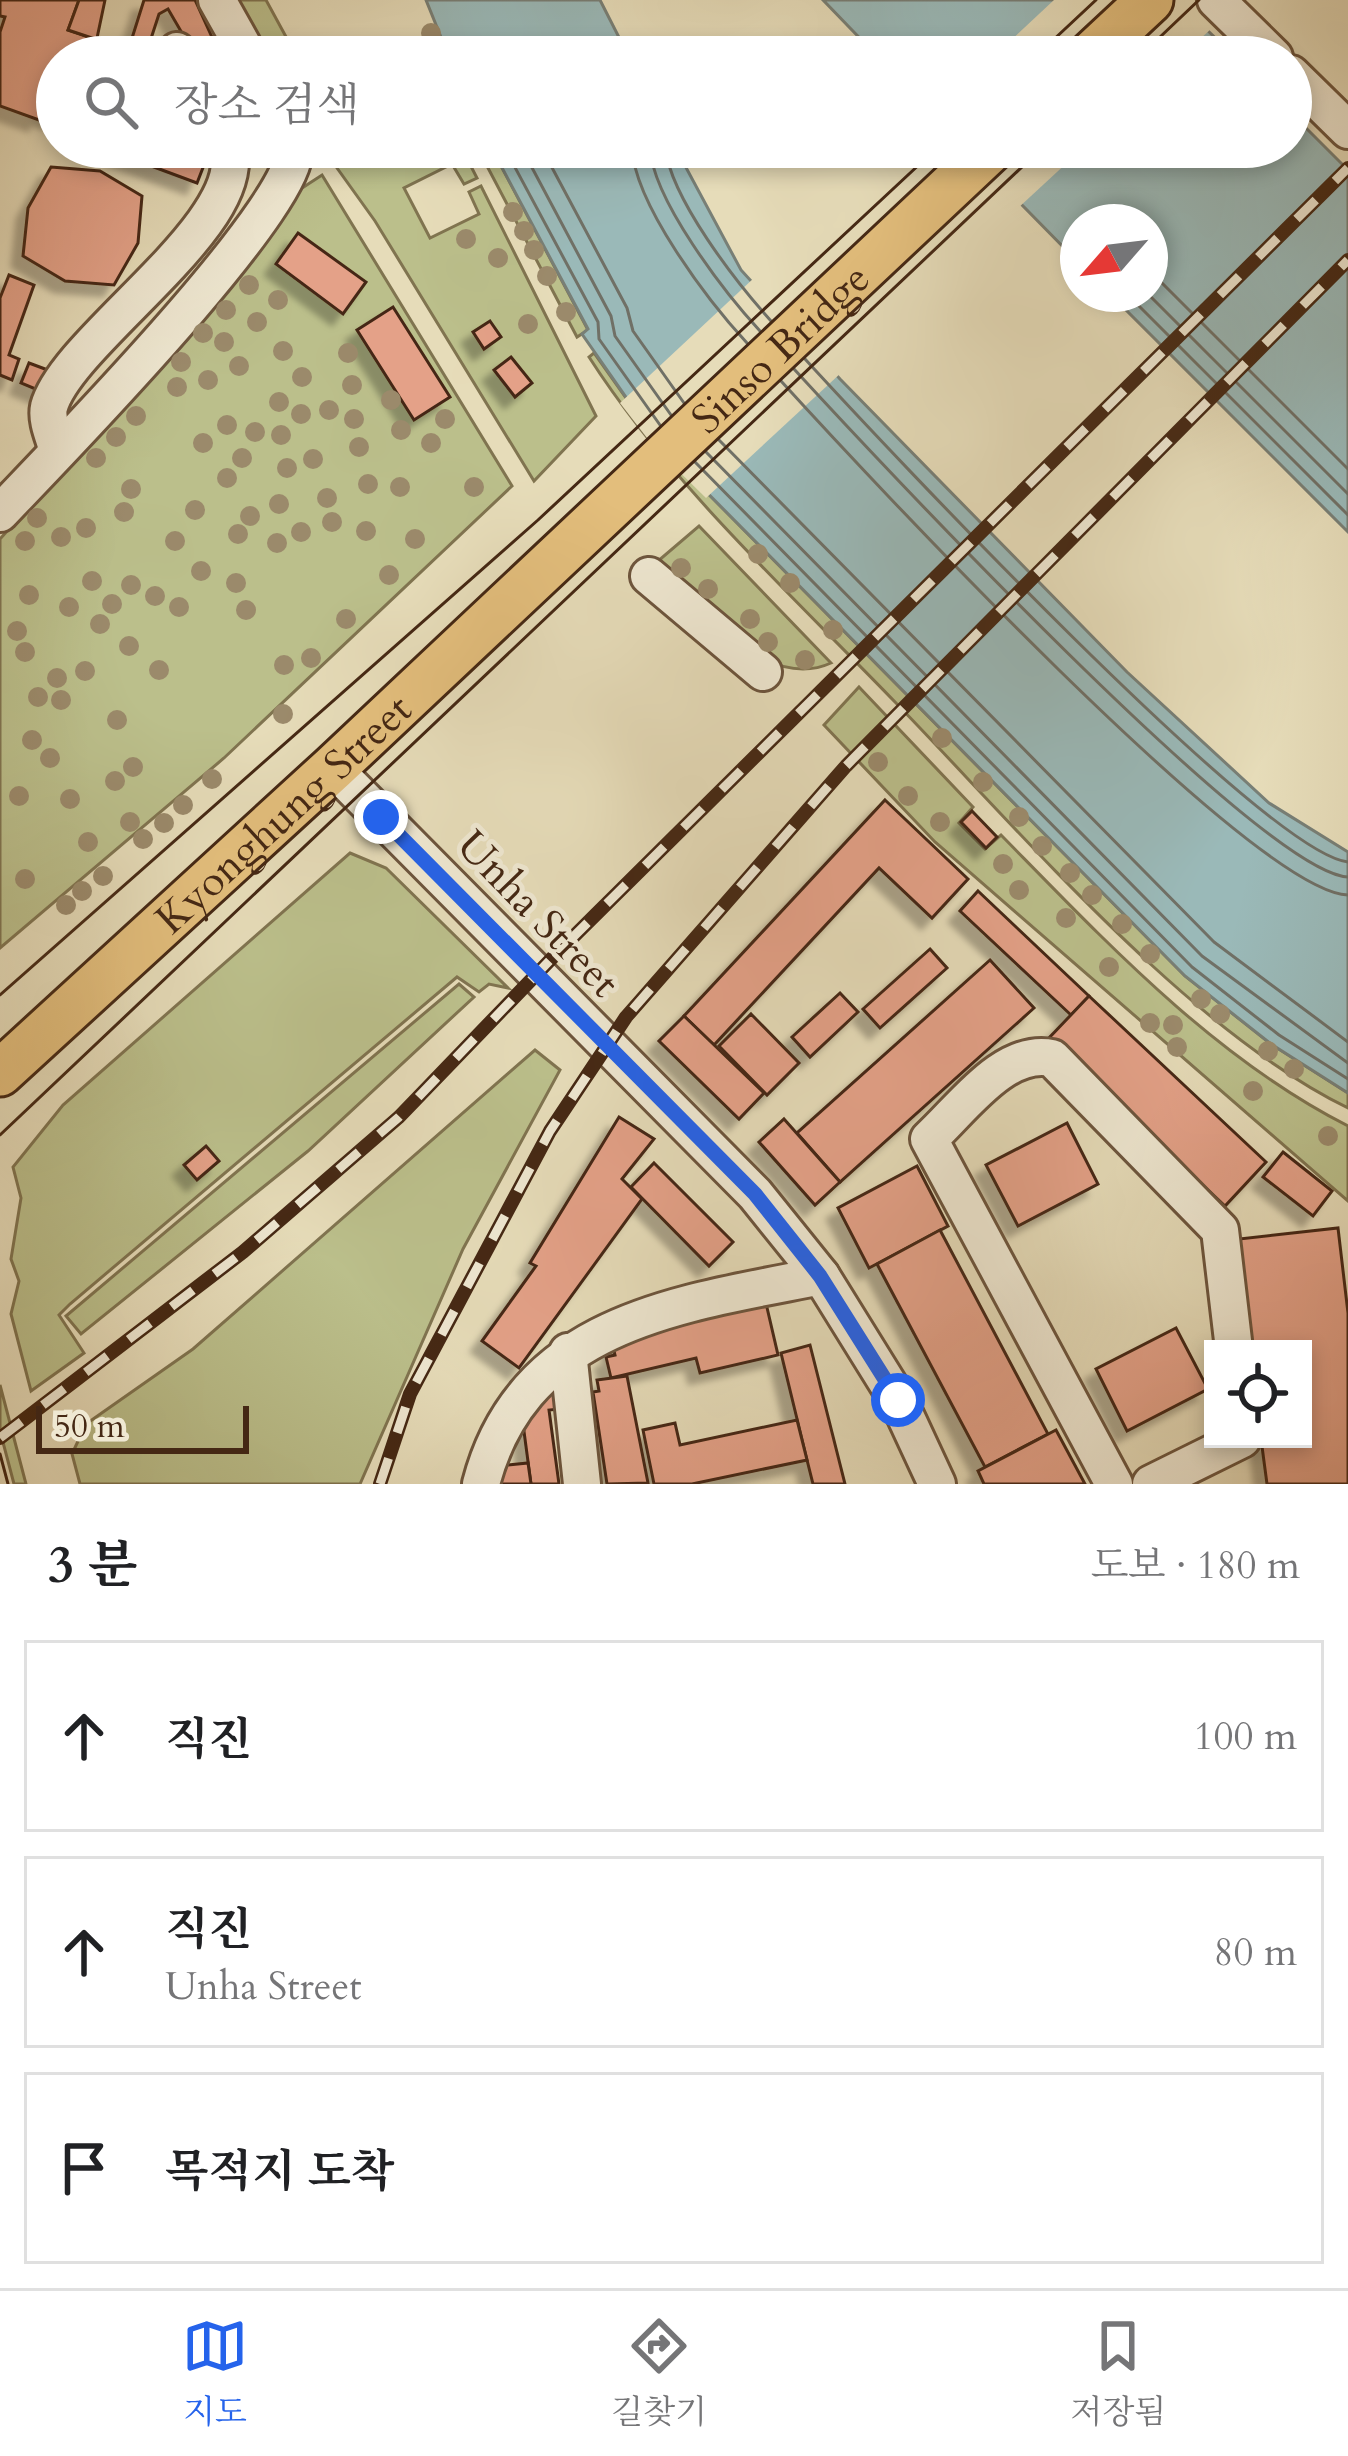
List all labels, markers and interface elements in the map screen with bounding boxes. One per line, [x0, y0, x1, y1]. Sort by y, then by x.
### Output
search box [36, 36, 1312, 168]
icon: search [78, 69, 144, 135]
text: 장소 검색 [174, 75, 360, 136]
north arrow [1060, 204, 1168, 312]
street label: Sinso Bridge [679, 251, 882, 447]
street label: Kyonghung Street [143, 682, 424, 947]
route end [354, 790, 408, 844]
street label: Unha Street [444, 818, 632, 1010]
map controls [1204, 1340, 1312, 1448]
button: locate [1204, 1340, 1312, 1448]
route start [871, 1373, 925, 1427]
scale bar [36, 1400, 249, 1453]
text: 50 m [54, 1404, 125, 1449]
text: 3 분 [48, 1531, 137, 1601]
text: 도보 · 180 m [1090, 1539, 1300, 1592]
icon: ahead [51, 1703, 117, 1769]
text: 직진 [165, 1709, 252, 1770]
text: 100 m [1194, 1710, 1297, 1763]
text: 직진 [165, 1899, 252, 1960]
icon: ahead [51, 1919, 117, 1985]
text: 80 m [1214, 1926, 1297, 1979]
text: Unha Street [165, 1960, 362, 2013]
icon: arrive [51, 2135, 117, 2201]
text: 목적지 도착 [165, 2141, 394, 2202]
tab: 지도 [182, 2313, 248, 2435]
tab: 길찾기 [611, 2313, 707, 2435]
tab: 저장됨 [1071, 2313, 1166, 2435]

